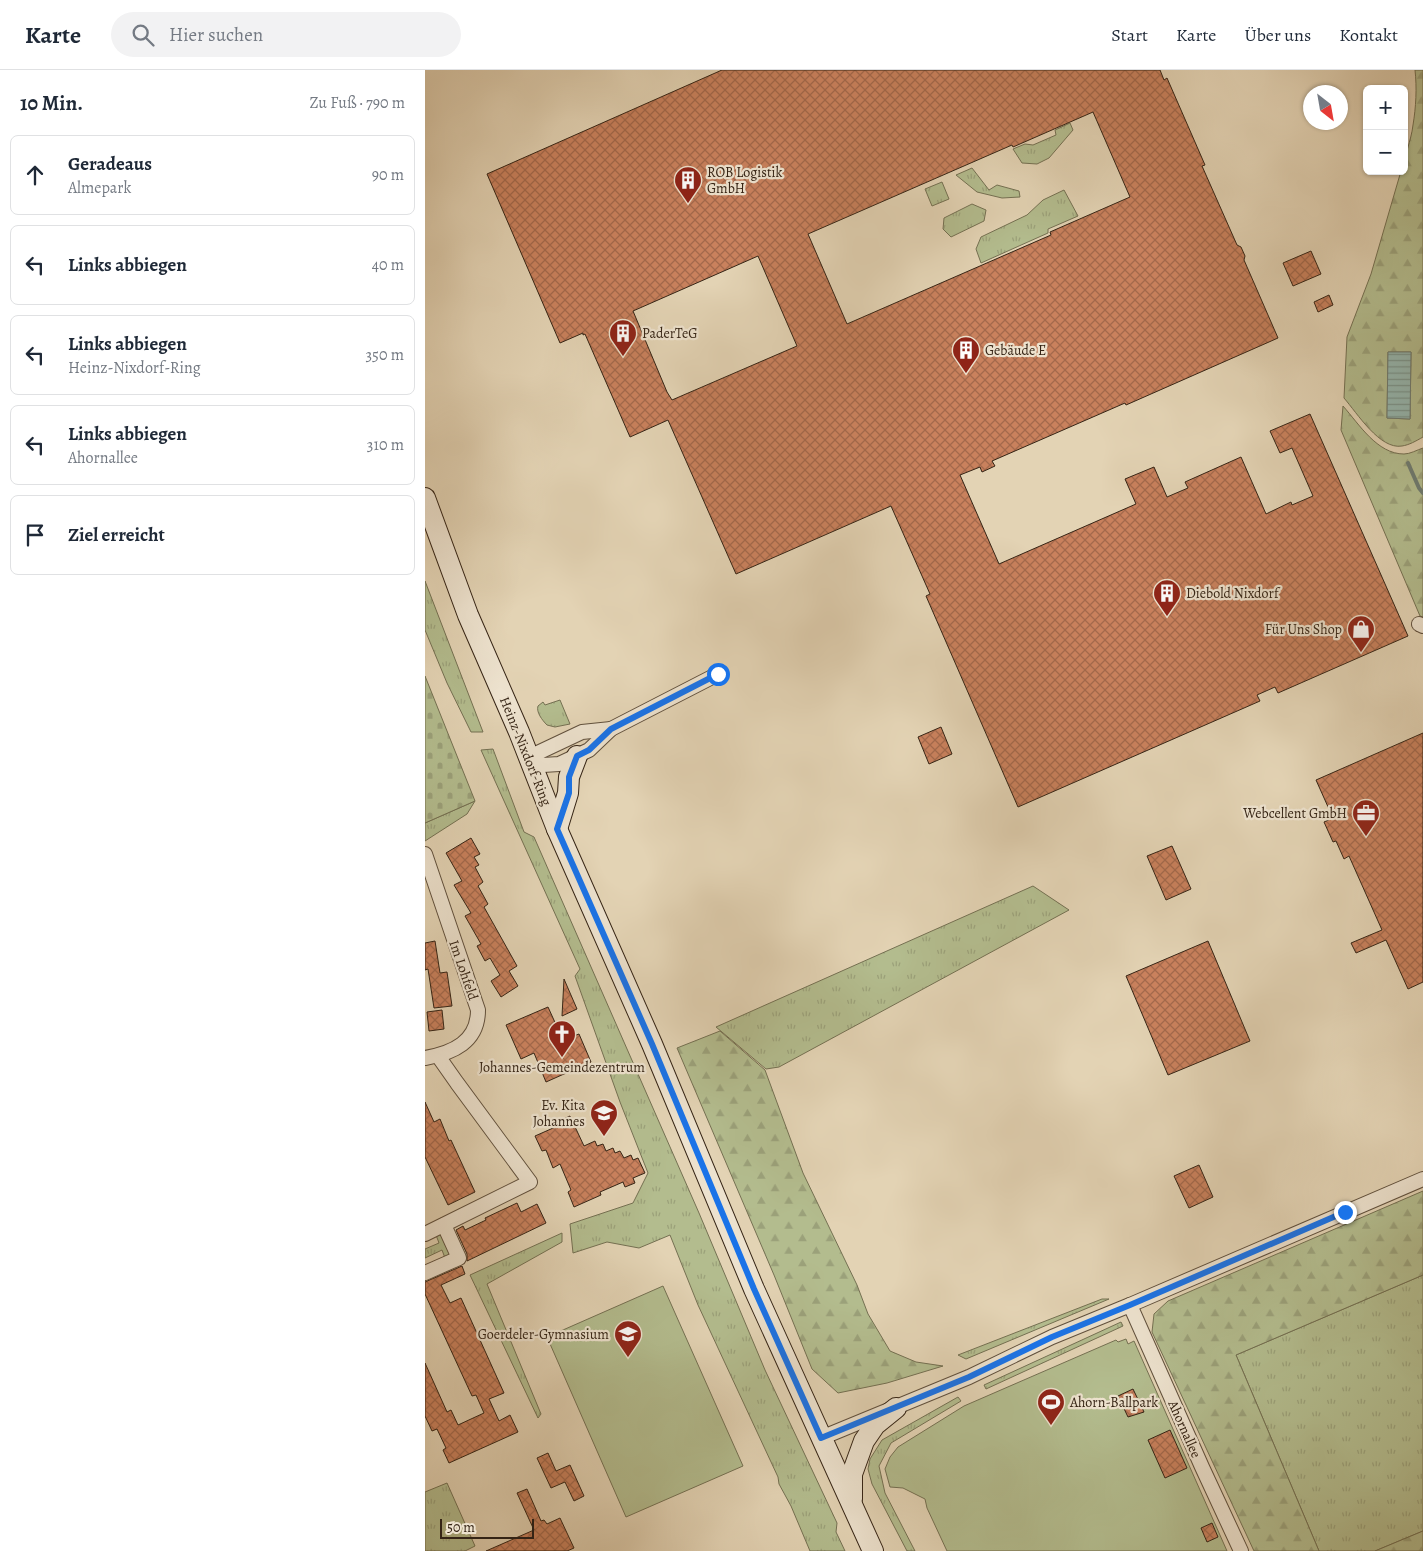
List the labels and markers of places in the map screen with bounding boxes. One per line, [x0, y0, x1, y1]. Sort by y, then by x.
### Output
place label: ROB Logistik GmbH [707, 163, 782, 198]
building icon: ROB Logistik GmbH [673, 165, 703, 204]
building icon: PaderTeG [608, 318, 638, 357]
place label: PaderTeG [642, 324, 698, 343]
building icon: Gebäude E [951, 335, 981, 374]
place label: Gebäude E [985, 341, 1046, 360]
building icon: Diebold Nixdorf [1152, 578, 1182, 617]
place label: Diebold Nixdorf [1186, 584, 1281, 603]
shop icon: Für Uns Shop [1346, 614, 1376, 653]
place label: Für Uns Shop [1265, 620, 1342, 639]
office icon: Webcellent GmbH [1351, 798, 1381, 837]
place label: Webcellent GmbH [1242, 804, 1347, 823]
church icon: Johannes-Gemeindezentrum [547, 1019, 577, 1058]
place label: Johannes-Gemeindezentrum [479, 1058, 645, 1077]
place label: Ev. Kita Johannes [533, 1096, 585, 1131]
school or university icon: Ev. Kita Johannes [589, 1098, 619, 1137]
school or university icon: Goerdeler-Gymnasium [613, 1319, 643, 1358]
place label: Goerdeler-Gymnasium [478, 1325, 609, 1344]
sports icon: Ahorn-Ballpark [1036, 1387, 1066, 1426]
place label: Ahorn-Ballpark [1069, 1393, 1158, 1412]

